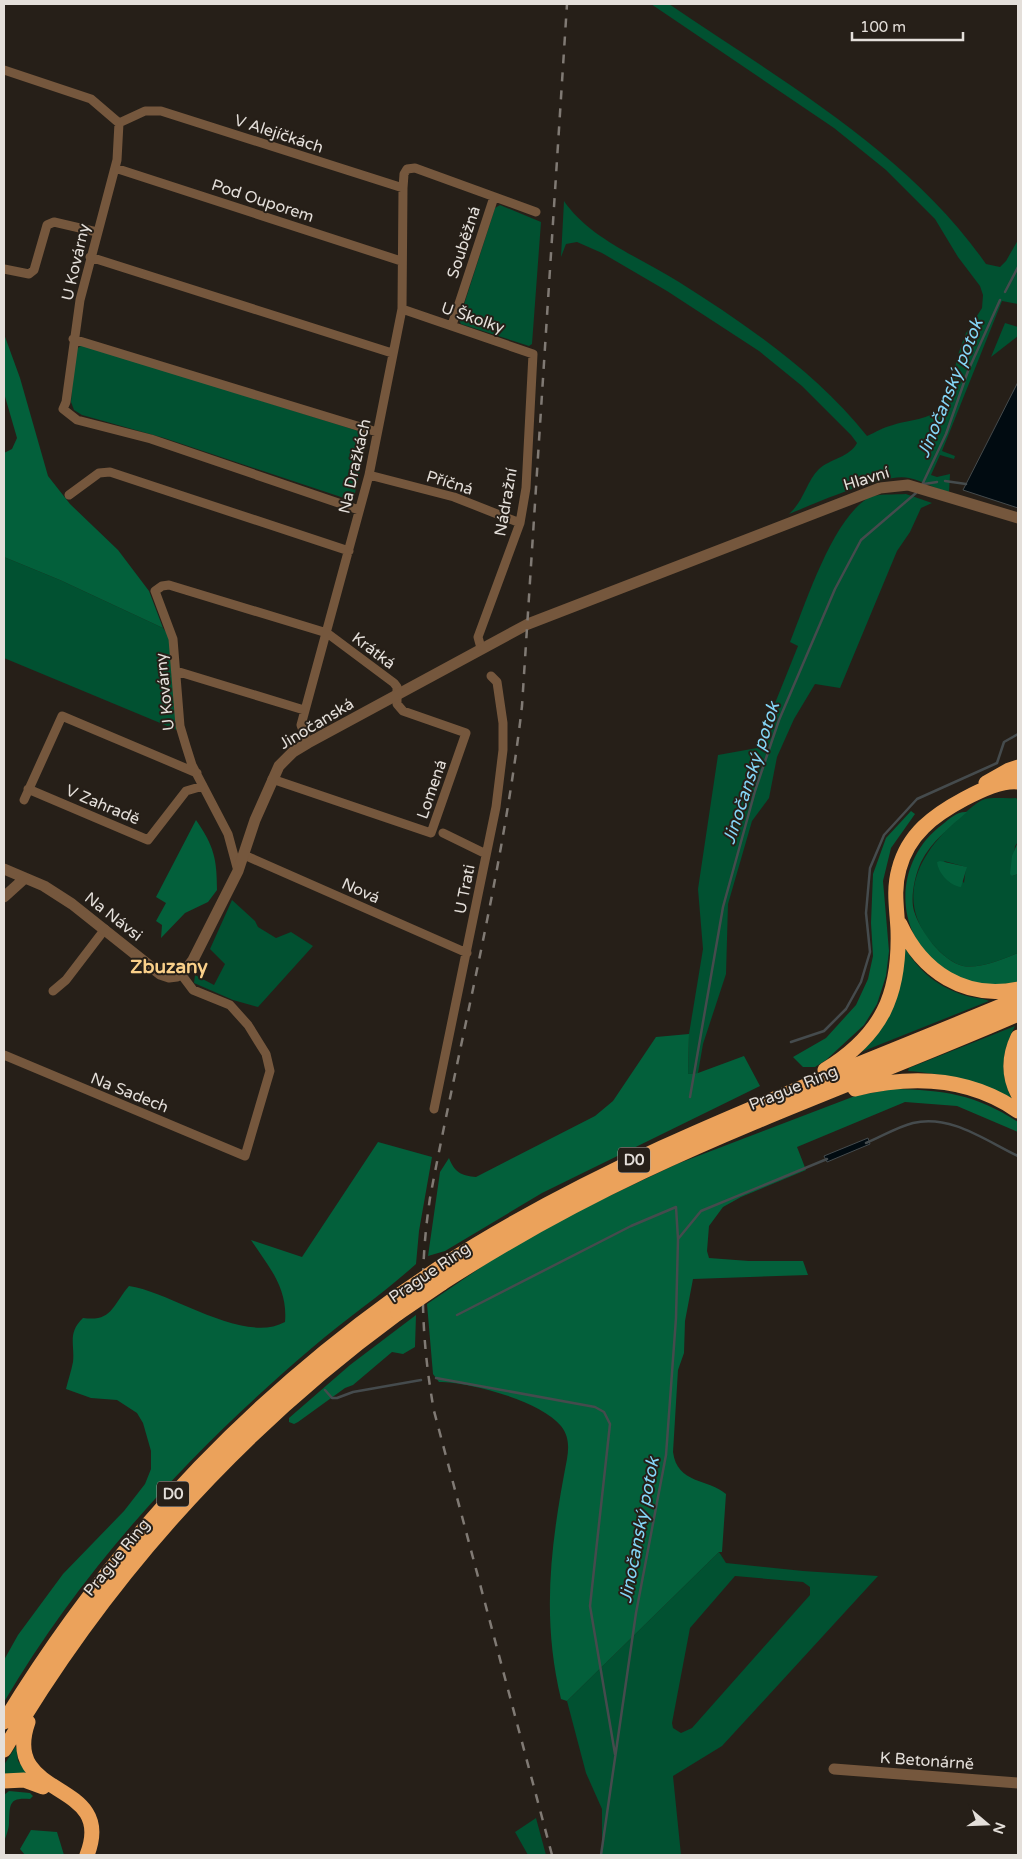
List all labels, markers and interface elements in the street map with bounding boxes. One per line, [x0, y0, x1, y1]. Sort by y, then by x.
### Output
scale bar [852, 10, 963, 42]
text: 100 m [860, 18, 906, 36]
street label: V Alejíčkách [232, 110, 326, 158]
street label: Pod Ouporem [209, 175, 316, 227]
street label: Souběžná [443, 203, 485, 281]
street label: U Kovárny [57, 221, 95, 303]
street label: U Školky [438, 298, 507, 338]
water label: Jinočanský potok [912, 314, 988, 461]
street label: Na Dražkách [334, 417, 376, 516]
street label: Hlavní [841, 463, 892, 495]
street label: Příčná [424, 466, 476, 500]
street label: Nádražní [490, 467, 522, 538]
street label: Krátká [348, 628, 399, 674]
street label: U Kovárny [151, 652, 179, 732]
street label: Jinočanská [276, 694, 357, 754]
water label: Jinočanský potok [718, 698, 785, 847]
street label: Lomená [412, 757, 451, 822]
street label: V Zahradě [63, 780, 143, 829]
street label: U Trati [450, 863, 480, 916]
street label: Nová [338, 874, 383, 908]
street label: Na Návsi [80, 888, 146, 946]
district label: Zbuzany [130, 956, 209, 979]
street label: Prague Ring [746, 1061, 841, 1115]
street label: Na Sadech [88, 1068, 172, 1118]
road number: D0 [618, 1148, 650, 1172]
street label: Prague Ring [385, 1238, 474, 1307]
water label: Jinočanský potok [614, 1454, 664, 1605]
road number: D0 [157, 1482, 189, 1506]
street label: Prague Ring [79, 1515, 154, 1600]
street label: K Betonárně [879, 1748, 975, 1774]
north arrow [962, 1799, 1012, 1849]
text: N [989, 1820, 1009, 1836]

